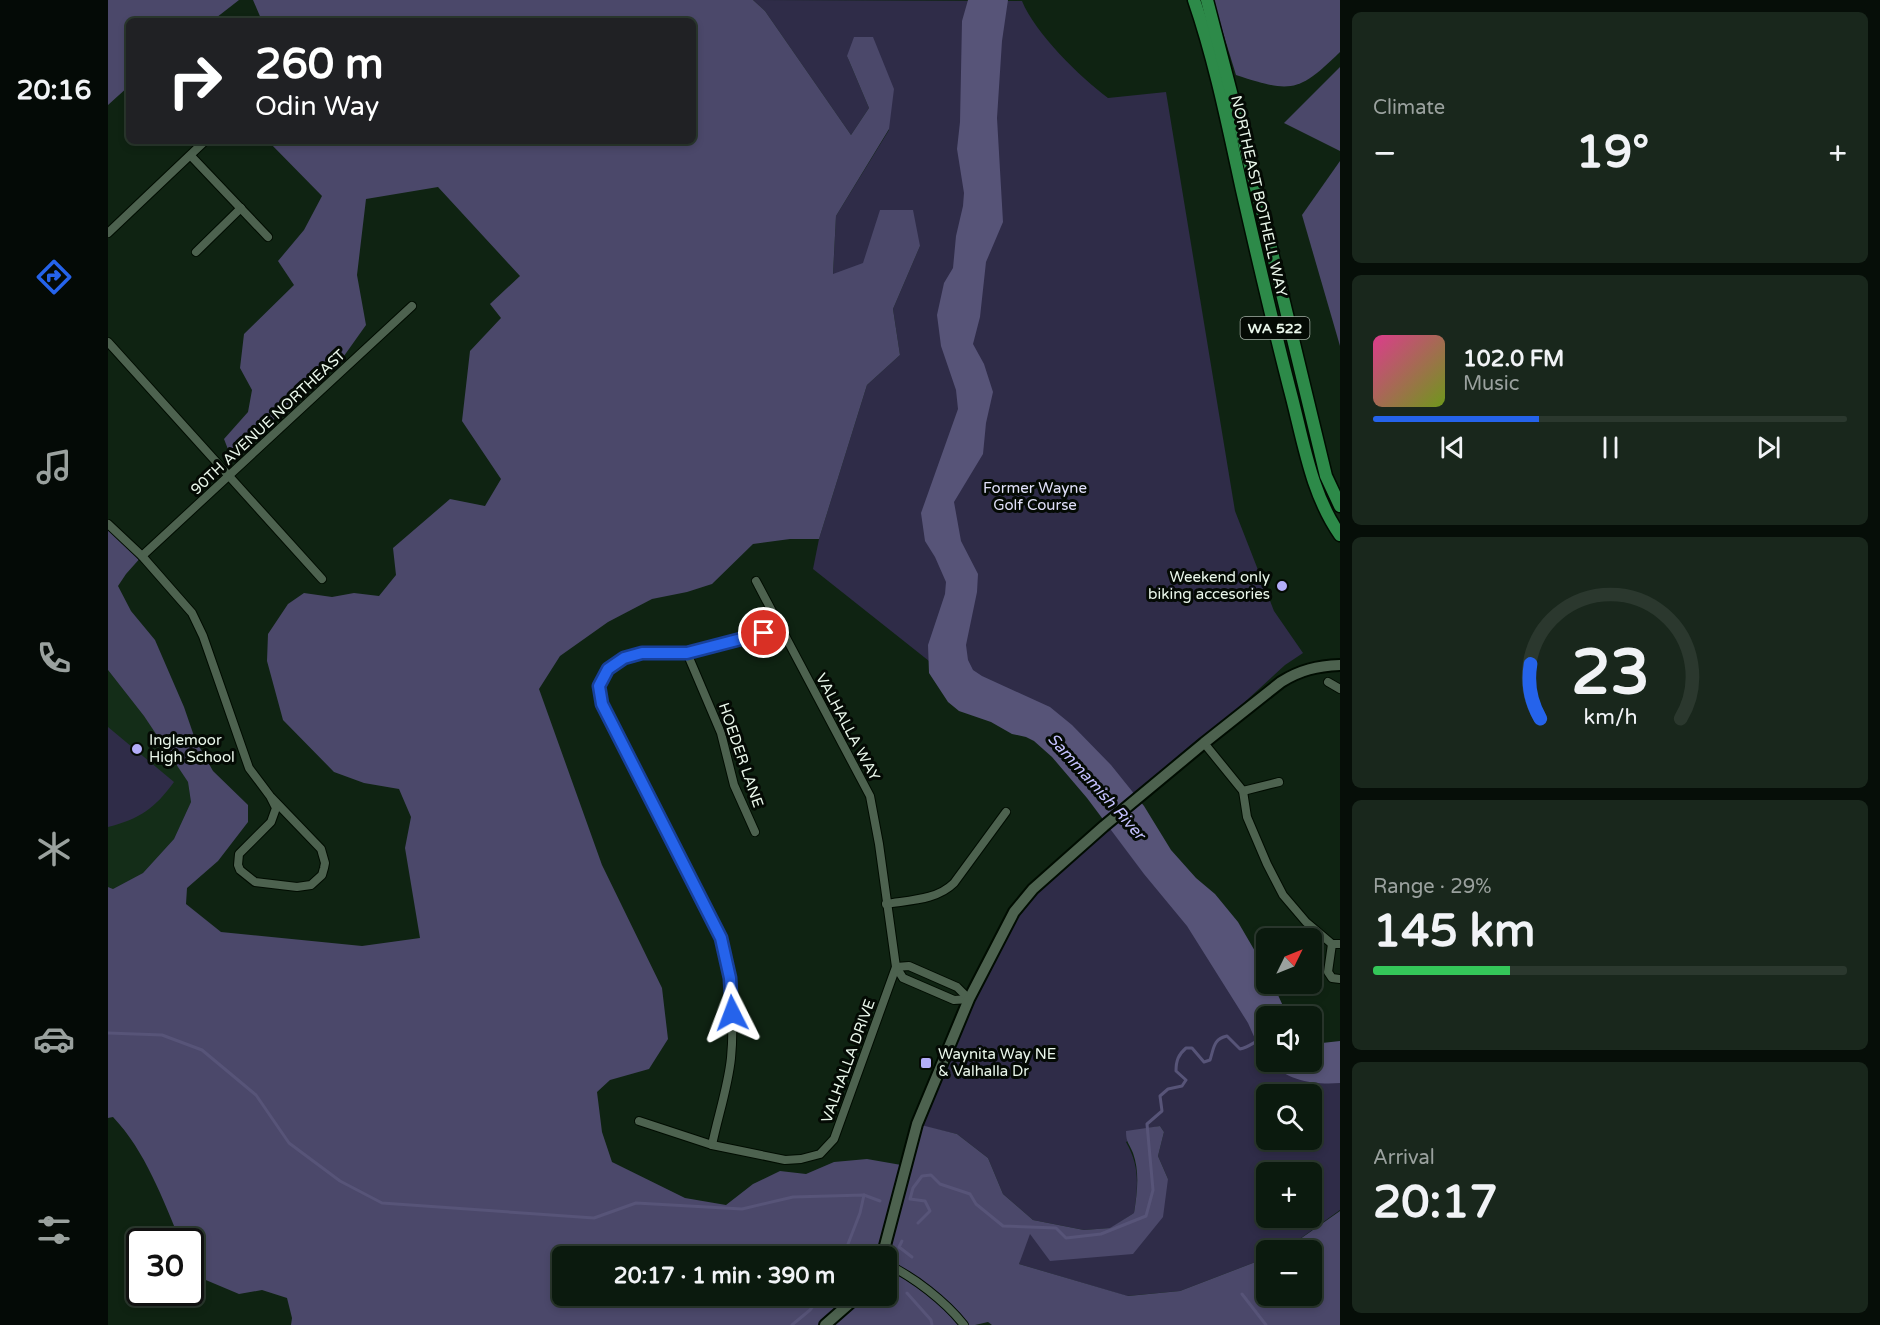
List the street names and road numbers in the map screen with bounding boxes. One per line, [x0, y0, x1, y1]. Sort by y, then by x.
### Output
street label: NORTHEAST BOTHELL WAY [1227, 93, 1291, 299]
road number: WA 522 [1240, 317, 1310, 339]
street label: 90TH AVENUE NORTHEAST [187, 346, 349, 498]
street label: VALHALLA WAY [812, 670, 884, 784]
street label: HOEDER LANE [715, 700, 767, 810]
street label: VALHALLA DRIVE [817, 997, 879, 1125]

